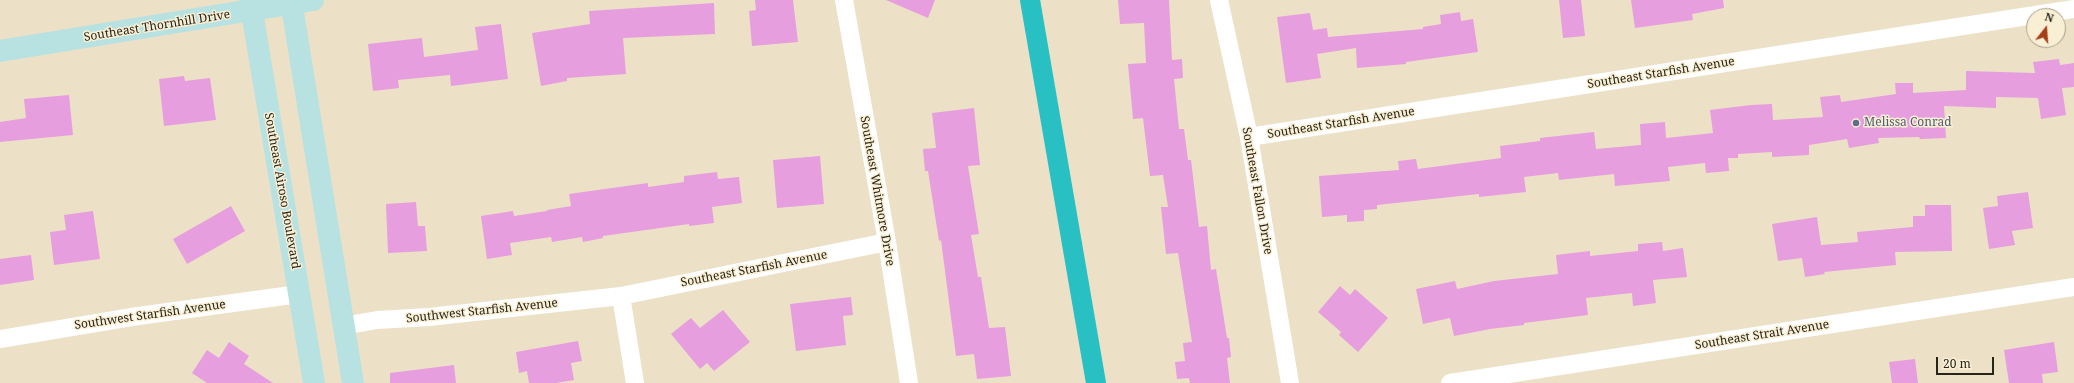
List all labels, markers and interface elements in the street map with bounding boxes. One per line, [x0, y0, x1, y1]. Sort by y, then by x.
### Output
street label: Southeast Thornhill Drive [83, 7, 231, 45]
north arrow [2026, 8, 2066, 48]
text: N [2043, 9, 2056, 25]
street label: Southeast Starfish Avenue [1586, 54, 1736, 92]
street label: Southeast Starfish Avenue [1266, 104, 1416, 142]
street label: Southeast Airoso Boulevard [261, 112, 303, 270]
street label: Southeast Whitmore Drive [857, 115, 897, 267]
place label: Melissa Conrad [1864, 116, 1952, 130]
marker: Melissa Conrad [1851, 118, 1861, 128]
street label: Southeast Fallon Drive [1239, 126, 1275, 256]
street label: Southeast Starfish Avenue [679, 248, 829, 290]
street label: Southwest Starfish Avenue [405, 296, 559, 326]
street label: Southwest Starfish Avenue [73, 297, 227, 333]
street label: Southeast Strait Avenue [1694, 317, 1830, 353]
scale bar [1938, 349, 1996, 375]
text: 20 m [1943, 355, 1971, 372]

